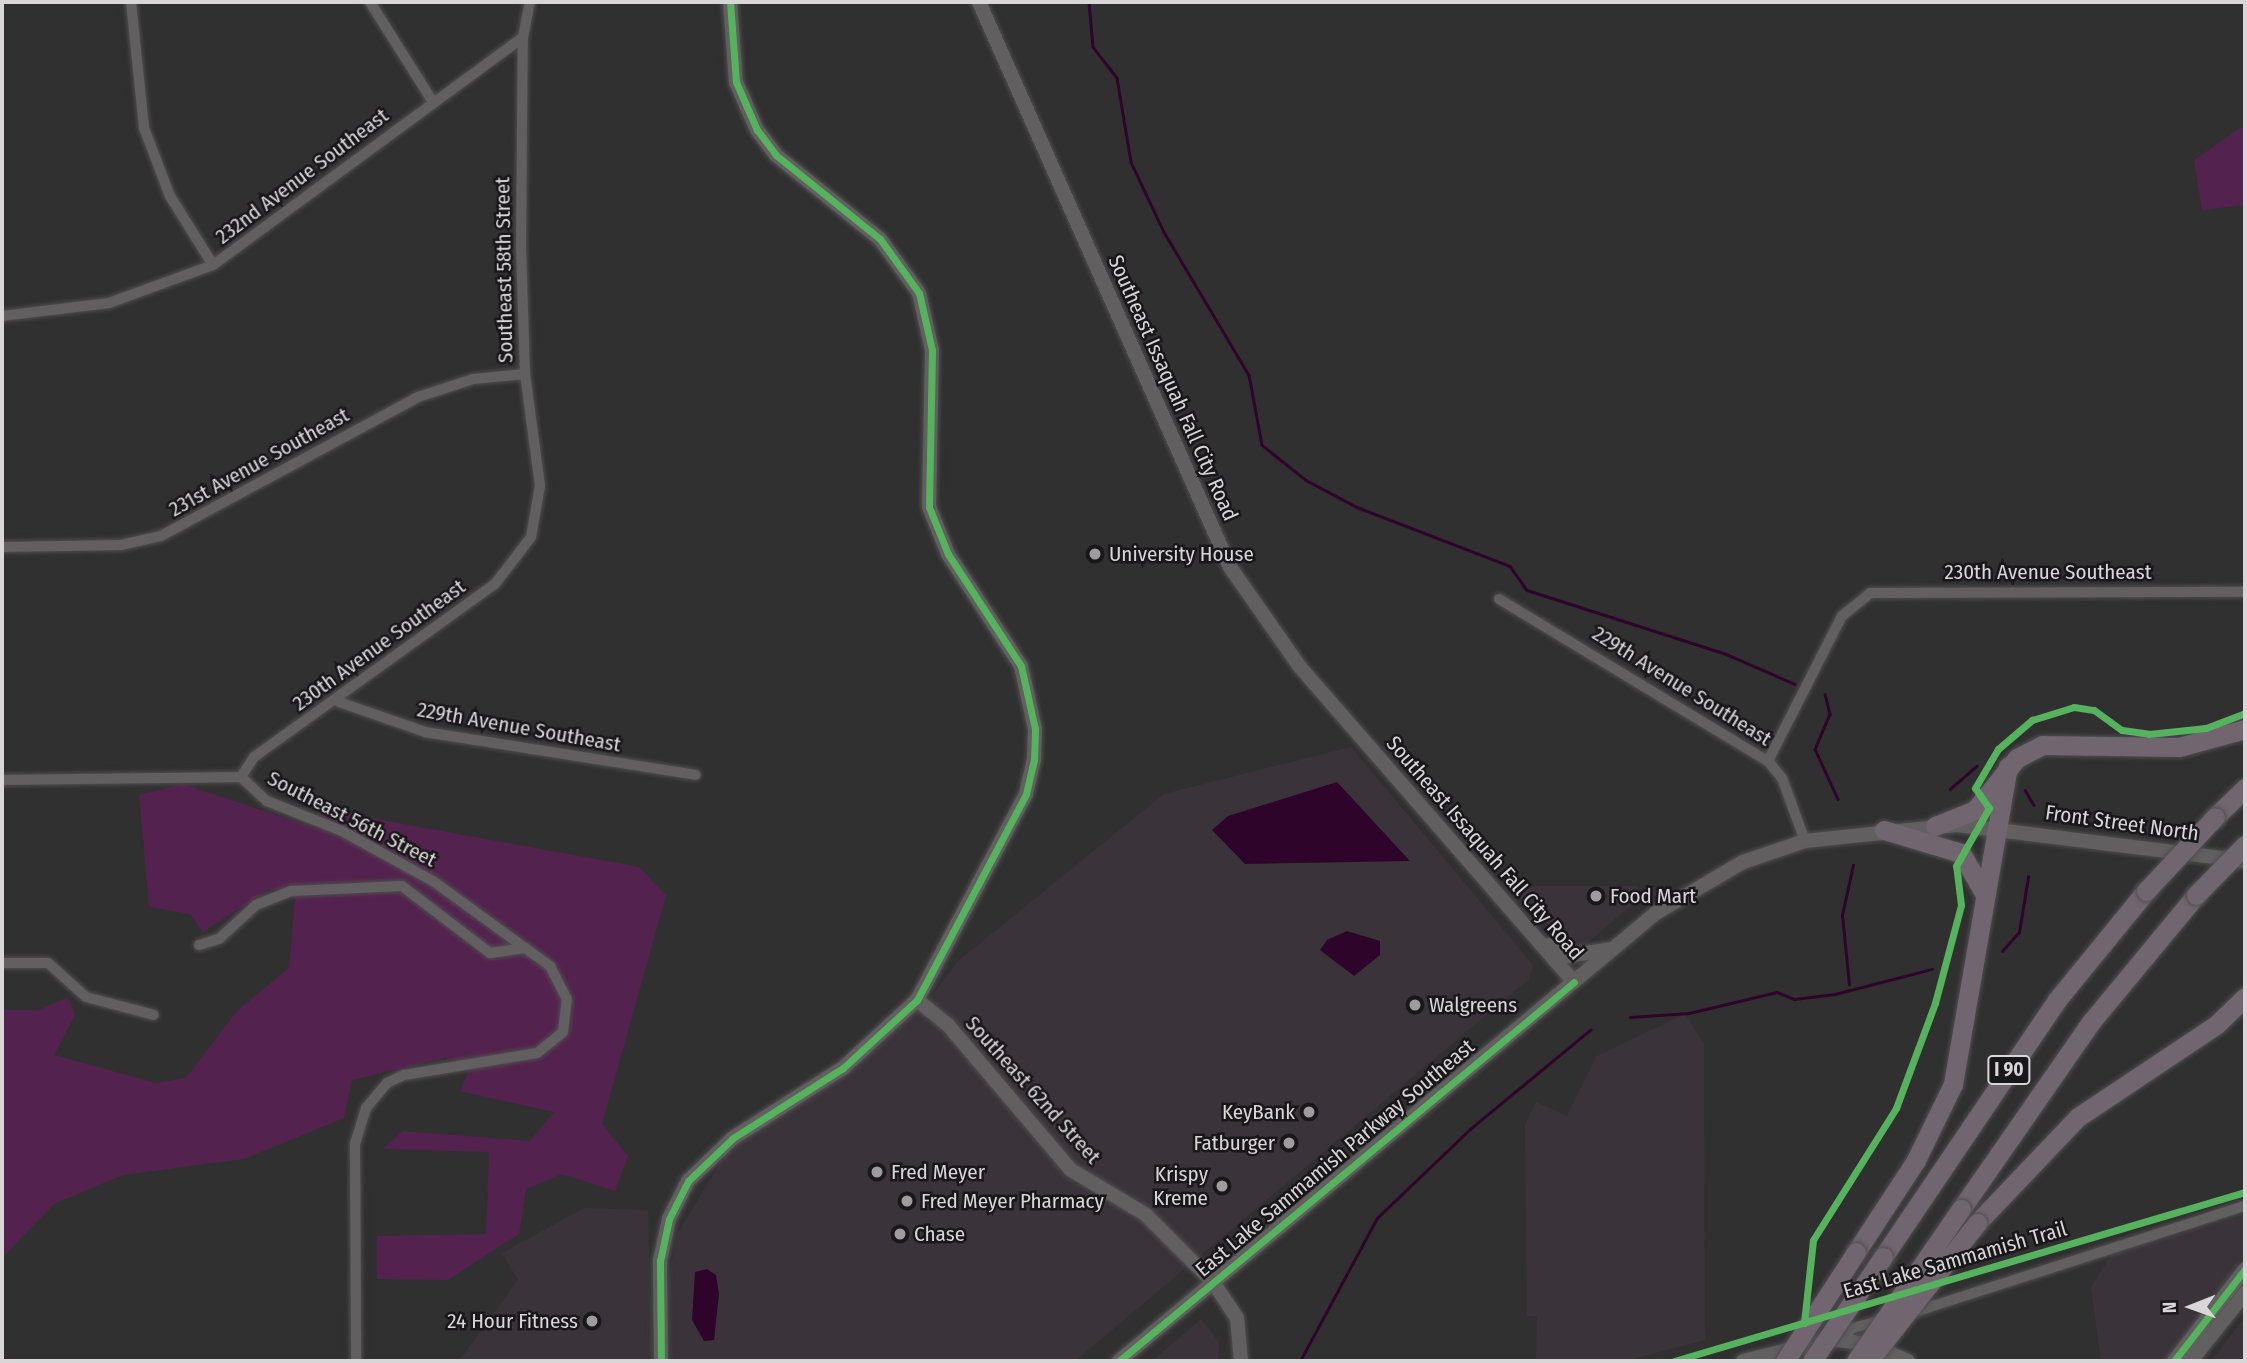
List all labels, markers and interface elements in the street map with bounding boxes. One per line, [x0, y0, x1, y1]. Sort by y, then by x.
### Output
street label: 232nd Avenue Southeast [211, 103, 393, 249]
street label: Southeast 58th Street [490, 177, 518, 363]
street label: Southeast Issaquah Fall City Road [1103, 251, 1243, 525]
street label: 231st Avenue Southeast [165, 402, 353, 522]
place label: University House [1109, 541, 1254, 567]
marker: University House [1087, 546, 1103, 562]
street label: 230th Avenue Southeast [1944, 559, 2152, 585]
street label: 230th Avenue Southeast [288, 574, 470, 716]
street label: 229th Avenue Southeast [1588, 621, 1776, 751]
street label: 229th Avenue Southeast [415, 697, 623, 757]
street label: Southeast Issaquah Fall City Road [1381, 731, 1589, 965]
street label: Southeast 56th Street [263, 766, 441, 872]
street label: Front Street North [2044, 800, 2200, 846]
place label: Food Mart [1610, 883, 1696, 909]
marker: Food Mart [1588, 888, 1604, 904]
place label: Walgreens [1429, 992, 1517, 1018]
marker: Walgreens [1407, 997, 1423, 1013]
street label: Southeast 62nd Street [960, 1011, 1106, 1169]
street label: East Lake Sammamish Parkway Southeast [1190, 1034, 1480, 1282]
road number: I 90 [1986, 1054, 2032, 1086]
place label: KeyBank [1222, 1099, 1295, 1125]
marker: KeyBank [1301, 1104, 1317, 1120]
place label: Fatburger [1193, 1130, 1275, 1156]
marker: Fatburger [1281, 1135, 1297, 1151]
place label: Fred Meyer [891, 1159, 985, 1185]
place label: Krispy Kreme [1153, 1161, 1208, 1211]
marker: Fred Meyer [869, 1164, 885, 1180]
marker: Krispy Kreme [1214, 1178, 1230, 1194]
place label: Fred Meyer Pharmacy [921, 1188, 1104, 1214]
marker: Fred Meyer Pharmacy [899, 1193, 915, 1209]
street label: East Lake Sammamish Trail [1840, 1216, 2070, 1304]
place label: Chase [914, 1221, 965, 1247]
marker: Chase [892, 1226, 908, 1242]
north arrow [2156, 1272, 2226, 1342]
text: N [2158, 1301, 2181, 1313]
place label: 24 Hour Fitness [447, 1308, 578, 1334]
marker: 24 Hour Fitness [584, 1313, 600, 1329]

